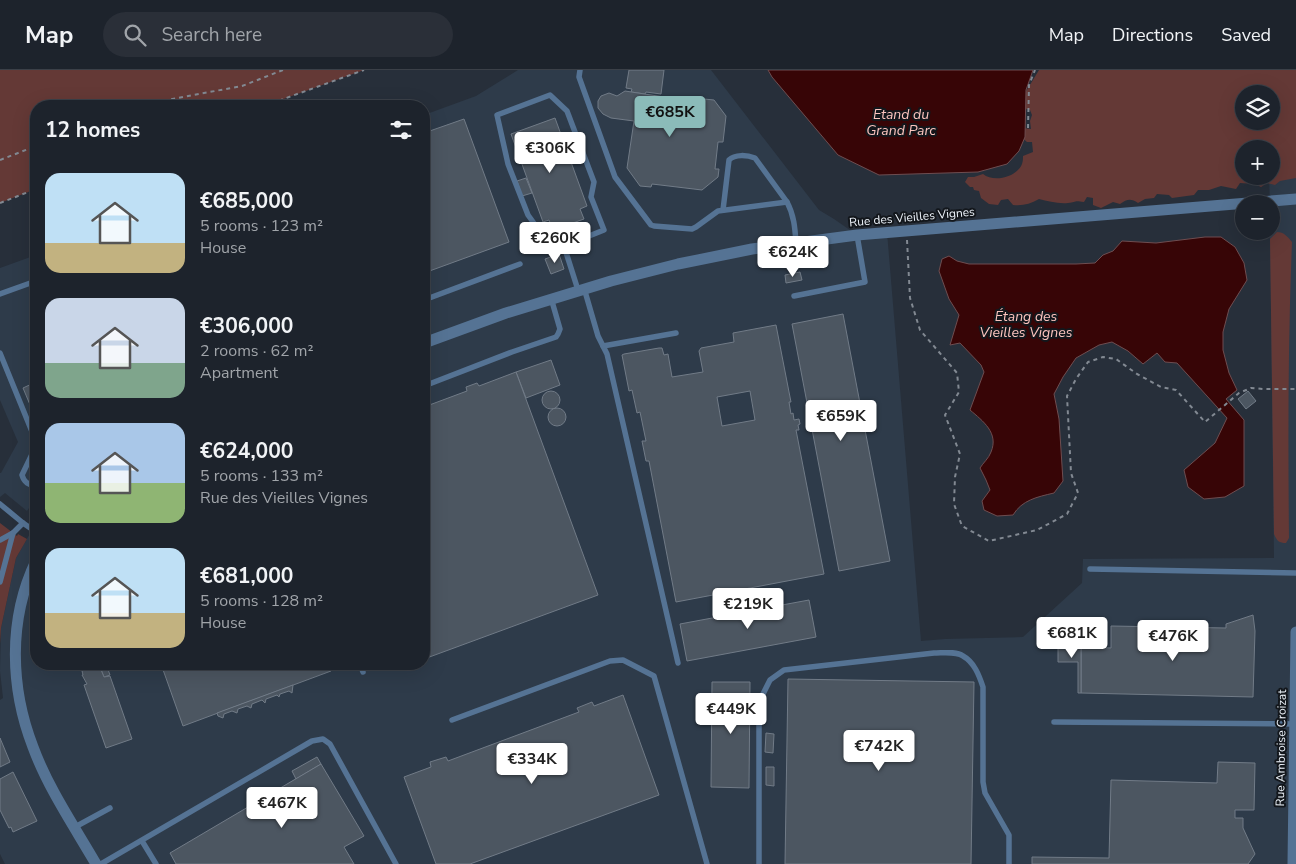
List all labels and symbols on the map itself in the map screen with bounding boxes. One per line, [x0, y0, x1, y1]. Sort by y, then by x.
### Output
pin: €685K [635, 96, 705, 138]
water label: Etand du Grand Parc [866, 105, 936, 140]
pin: €306K [515, 132, 585, 174]
street label: Rue des Vieilles Vignes [849, 204, 976, 230]
pin: €260K [520, 222, 590, 264]
pin: €624K [758, 236, 828, 278]
water label: Étang des Vieilles Vignes [980, 307, 1073, 342]
pin: €659K [806, 400, 876, 442]
pin: €219K [713, 588, 783, 630]
pin: €681K [1037, 616, 1107, 659]
pin: €476K [1138, 620, 1208, 662]
street label: Rue Ambroise Croizat [1272, 689, 1290, 807]
pin: €449K [696, 692, 766, 735]
pin: €742K [844, 730, 914, 772]
pin: €334K [497, 742, 567, 785]
pin: €467K [247, 786, 317, 829]

